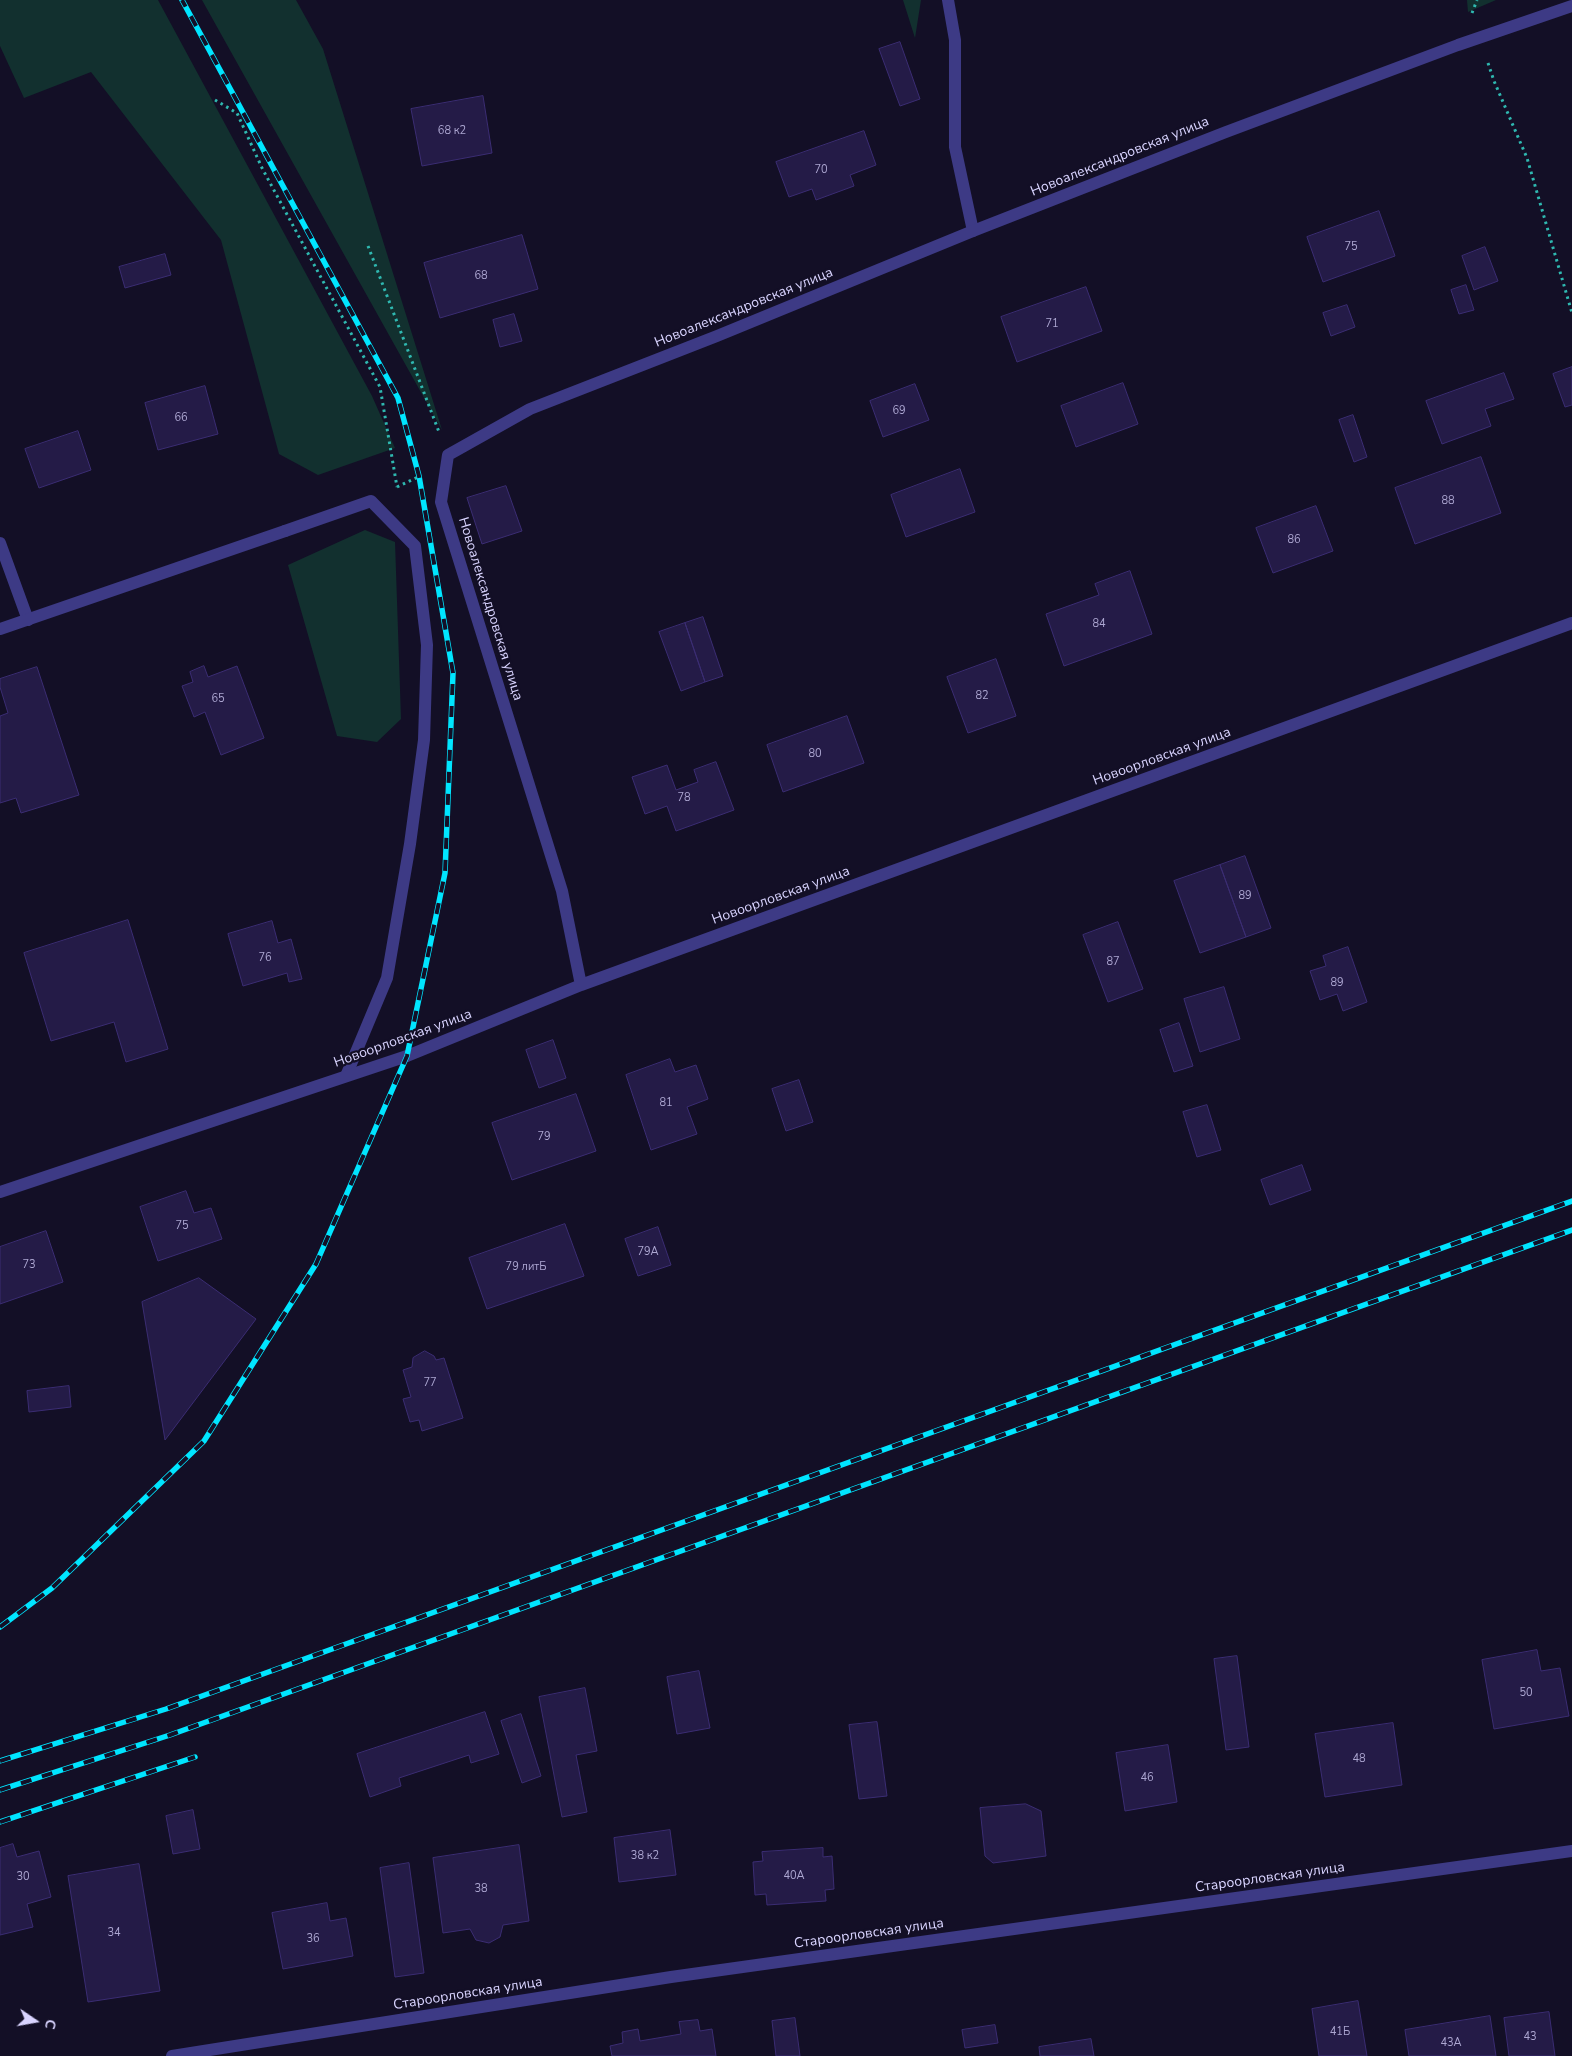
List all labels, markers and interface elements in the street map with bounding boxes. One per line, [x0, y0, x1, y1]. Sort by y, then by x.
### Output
street label: Новоалександровская улица [1028, 113, 1212, 201]
house number: 68 к2 [438, 124, 466, 138]
house number: 70 [814, 163, 828, 177]
house number: 75 [1344, 240, 1358, 254]
street label: Новоалександровская улица [652, 264, 836, 352]
house number: 68 [474, 269, 488, 283]
house number: 71 [1045, 317, 1059, 331]
house number: 69 [892, 404, 906, 418]
house number: 66 [174, 411, 188, 425]
house number: 88 [1441, 494, 1455, 508]
street label: Новоалександровская улица [454, 515, 526, 703]
house number: 86 [1287, 533, 1301, 547]
house number: 84 [1092, 617, 1106, 631]
house number: 82 [975, 689, 989, 703]
house number: 65 [211, 692, 225, 706]
street label: Новоорловская улица [1091, 724, 1233, 790]
house number: 80 [808, 747, 822, 761]
house number: 78 [677, 791, 691, 805]
street label: Новоорловская улица [710, 863, 852, 929]
house number: 89 [1238, 889, 1252, 903]
house number: 76 [258, 951, 272, 965]
house number: 87 [1106, 955, 1120, 969]
house number: 89 [1330, 976, 1344, 990]
street label: Новоорловская улица [332, 1006, 474, 1072]
house number: 81 [659, 1096, 673, 1110]
house number: 79 [537, 1130, 551, 1144]
house number: 75 [175, 1219, 189, 1233]
house number: 79А [637, 1245, 659, 1259]
house number: 73 [22, 1258, 36, 1272]
house number: 79 литБ [506, 1260, 546, 1274]
house number: 77 [423, 1376, 437, 1390]
house number: 50 [1519, 1686, 1533, 1700]
house number: 48 [1352, 1752, 1366, 1766]
house number: 46 [1140, 1771, 1154, 1785]
house number: 38 к2 [631, 1849, 659, 1863]
street label: Староорловская улица [1194, 1859, 1346, 1897]
house number: 40А [783, 1869, 805, 1883]
house number: 30 [16, 1870, 30, 1884]
house number: 38 [474, 1882, 488, 1896]
street label: Староорловская улица [793, 1915, 945, 1953]
house number: 34 [107, 1926, 121, 1940]
house number: 36 [306, 1932, 320, 1946]
street label: Староорловская улица [392, 1974, 544, 2014]
north arrow [10, 1996, 60, 2046]
text: С [40, 2018, 60, 2031]
house number: 41Б [1330, 2025, 1350, 2039]
house number: 43 [1523, 2030, 1537, 2044]
house number: 43А [1440, 2036, 1462, 2050]

